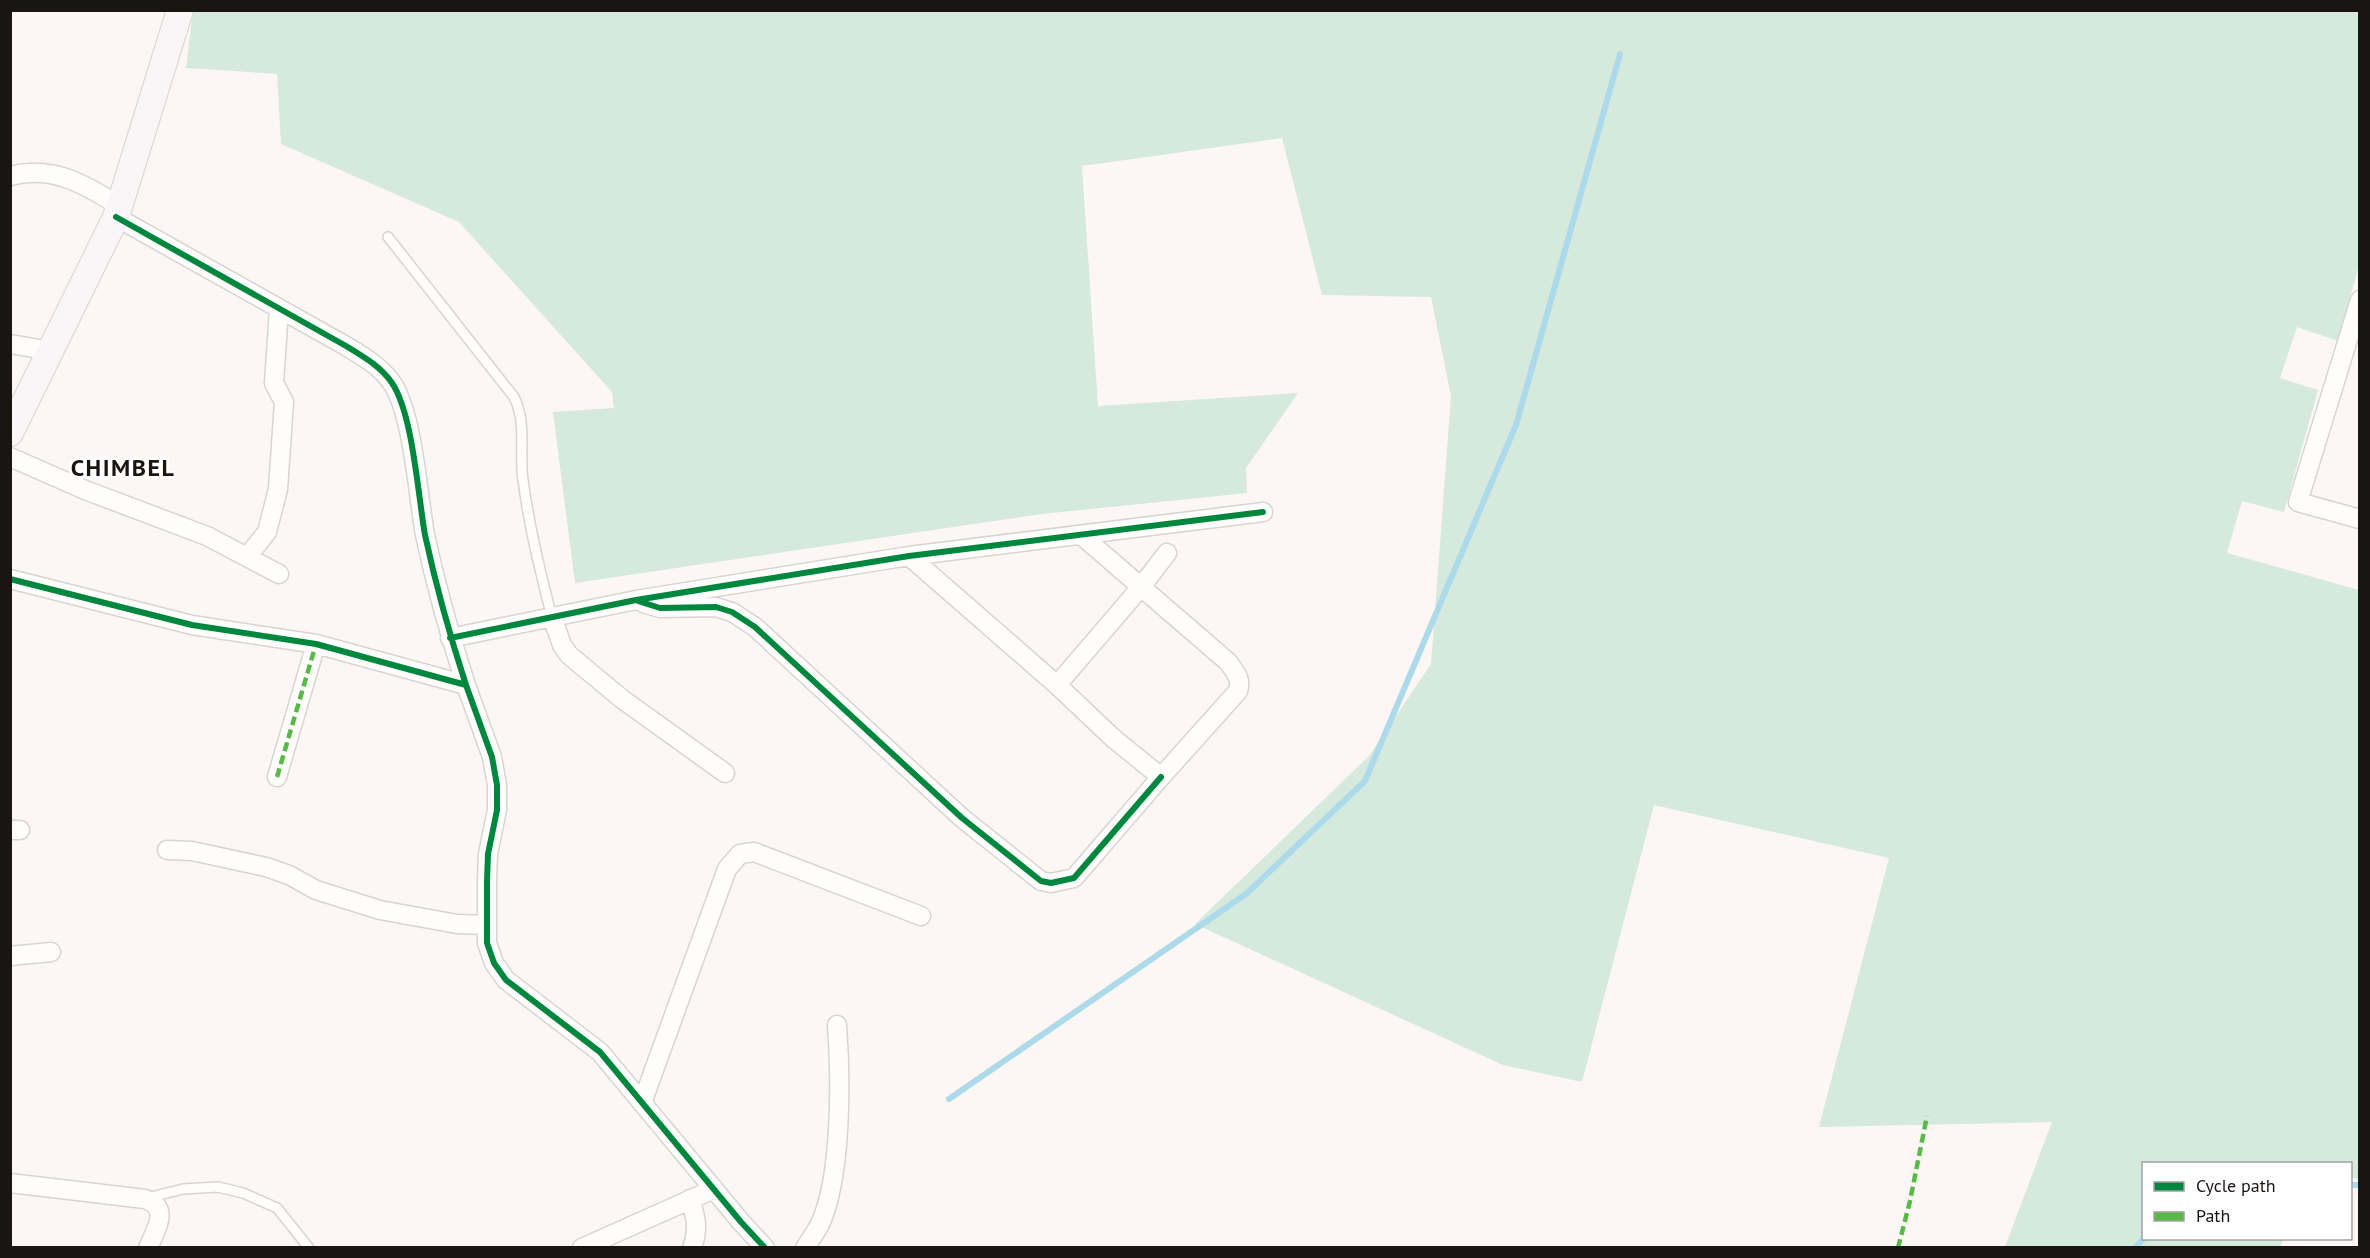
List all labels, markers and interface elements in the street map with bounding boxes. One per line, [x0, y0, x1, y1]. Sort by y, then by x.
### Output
district label: CHIMBEL [71, 452, 175, 483]
legend [2142, 1162, 2352, 1240]
text: Cycle path [2196, 1174, 2276, 1197]
text: Path [2196, 1204, 2230, 1227]

